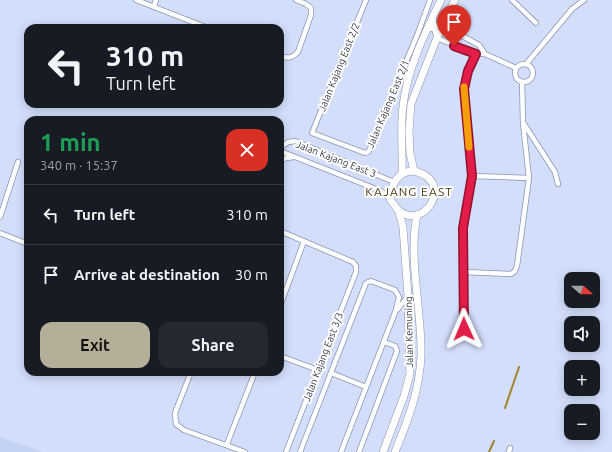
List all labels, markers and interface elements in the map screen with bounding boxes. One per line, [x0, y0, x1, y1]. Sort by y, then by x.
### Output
pin [437, 5, 471, 46]
icon: arrive [443, 11, 465, 33]
street label: Jalan Kajang East 2/2 [316, 21, 362, 113]
icon: left [40, 40, 92, 92]
text: 310 m [106, 40, 184, 71]
street label: Jalan Kajang East 2/1 [364, 58, 412, 150]
text: Turn left [106, 73, 176, 93]
text: 1 min [40, 129, 101, 156]
button: close [226, 129, 268, 171]
street label: Jalan Kajang East 3 [294, 139, 378, 179]
text: 340 m · 15:37 [40, 158, 118, 172]
district label: KAJANG EAST [365, 185, 453, 198]
icon: left [40, 204, 62, 226]
text: Turn left [74, 206, 135, 223]
text: 310 m [226, 206, 268, 223]
icon: arrive [40, 264, 62, 286]
text: Arrive at destination [74, 266, 220, 283]
text: 30 m [235, 266, 268, 283]
north arrow [564, 272, 600, 308]
map controls [564, 272, 600, 440]
street label: Jalan Kemuning [403, 296, 415, 368]
position arrow [443, 308, 485, 350]
street label: Jalan Kajang East 3/3 [301, 311, 345, 403]
button: sound [564, 316, 600, 352]
button: Exit [40, 322, 150, 368]
button: Share [158, 322, 268, 368]
button: + [564, 360, 600, 396]
button: − [564, 404, 600, 440]

